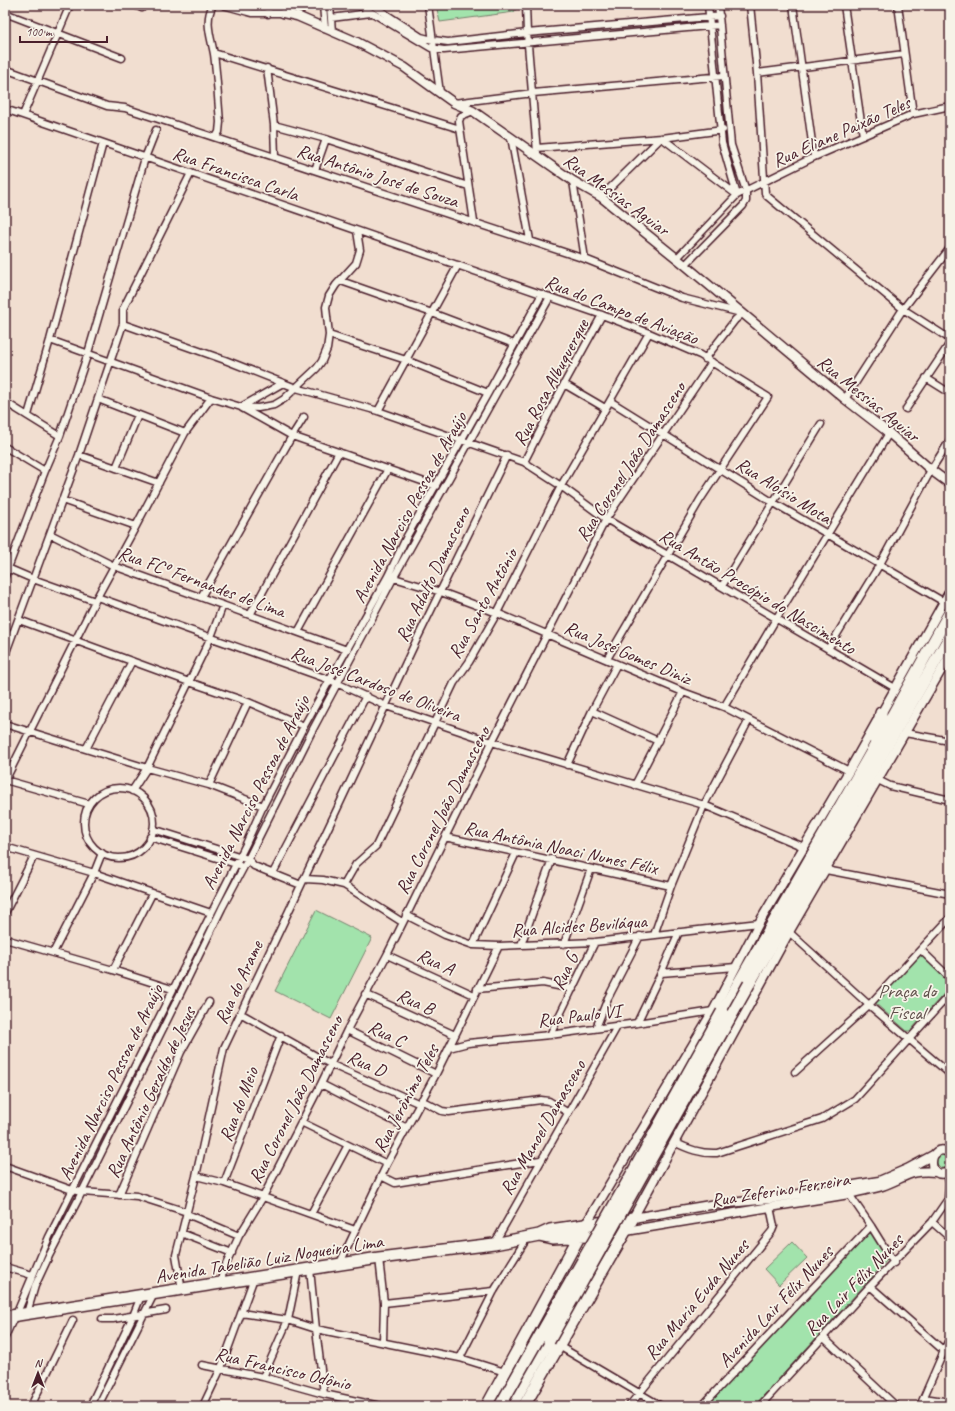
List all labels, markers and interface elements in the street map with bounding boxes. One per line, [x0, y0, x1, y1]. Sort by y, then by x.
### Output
scale bar [20, 18, 107, 44]
text: 100 m [26, 24, 53, 40]
street label: Rua Eliane Paixão Teles [769, 90, 915, 173]
street label: Rua Antônio José de Souza [294, 139, 463, 214]
street label: Rua Francisca Carla [169, 141, 304, 207]
street label: Rua Messias Aguiar [559, 148, 675, 242]
street label: Rua do Campo de Aviação [542, 270, 703, 351]
street label: Rua Rosa Albuquerque [507, 313, 595, 450]
street label: Rua Messias Aguiar [812, 350, 925, 448]
street label: Rua Coronel João Damasceno [570, 376, 693, 546]
street label: Avenida Narciso Pessoa de Araújo [347, 407, 473, 607]
street label: Rua Aloísio Mota [731, 452, 837, 531]
street label: Rua Adalto Damasceno [390, 501, 477, 646]
street label: Rua Antão Procópio do Nascimento [655, 524, 861, 661]
street label: Rua FCº Fernandes de Lima [115, 541, 291, 624]
street label: Rua Santo Antônio [443, 542, 524, 663]
street label: Rua José Gomes Diniz [561, 615, 696, 691]
street label: Rua José Cardoso de Oliveira [287, 641, 465, 728]
street label: Avenida Narciso Pessoa de Araújo [196, 690, 316, 894]
street label: Rua Coronel João Damasceno [390, 721, 497, 898]
street label: Rua Antônia Noaci Nunes Félix [462, 816, 661, 881]
street label: Rua Alcides Beviláqua [511, 909, 649, 943]
street label: Rua do Arame [209, 935, 269, 1028]
street label: Rua A [413, 943, 459, 982]
street label: Rua G [546, 948, 585, 994]
park label: Praça do Fiscal [878, 979, 938, 1025]
street label: Avenida Narciso Pessoa de Araújo [53, 980, 169, 1184]
street label: Rua B [393, 983, 439, 1021]
street label: Rua Paulo VI [536, 998, 626, 1033]
street label: Rua Antônio Geraldo de Jesus [101, 1001, 202, 1182]
street label: Rua Coronel João Damasceno [243, 1010, 350, 1187]
street label: Rua C [364, 1015, 411, 1054]
street label: Rua Jerônimo Teles [367, 1038, 446, 1157]
street label: Rua D [343, 1045, 392, 1084]
street label: Rua Manoel Damasceno [495, 1055, 592, 1199]
street label: Rua do Meio [214, 1063, 265, 1145]
street label: Rua Zeferino Ferreira [709, 1167, 853, 1213]
street label: Rua Lair Félix Nunes [799, 1227, 910, 1341]
street label: Avenida Tabelião Luiz Nogueira Lima [154, 1229, 386, 1289]
street label: Rua Maria Euda Nunes [639, 1233, 756, 1365]
street label: Avenida Lair Félix Nunes [713, 1239, 840, 1373]
street label: Rua Francisco Odônio [213, 1342, 355, 1397]
north arrow [18, 1353, 58, 1393]
text: N [35, 1356, 44, 1370]

